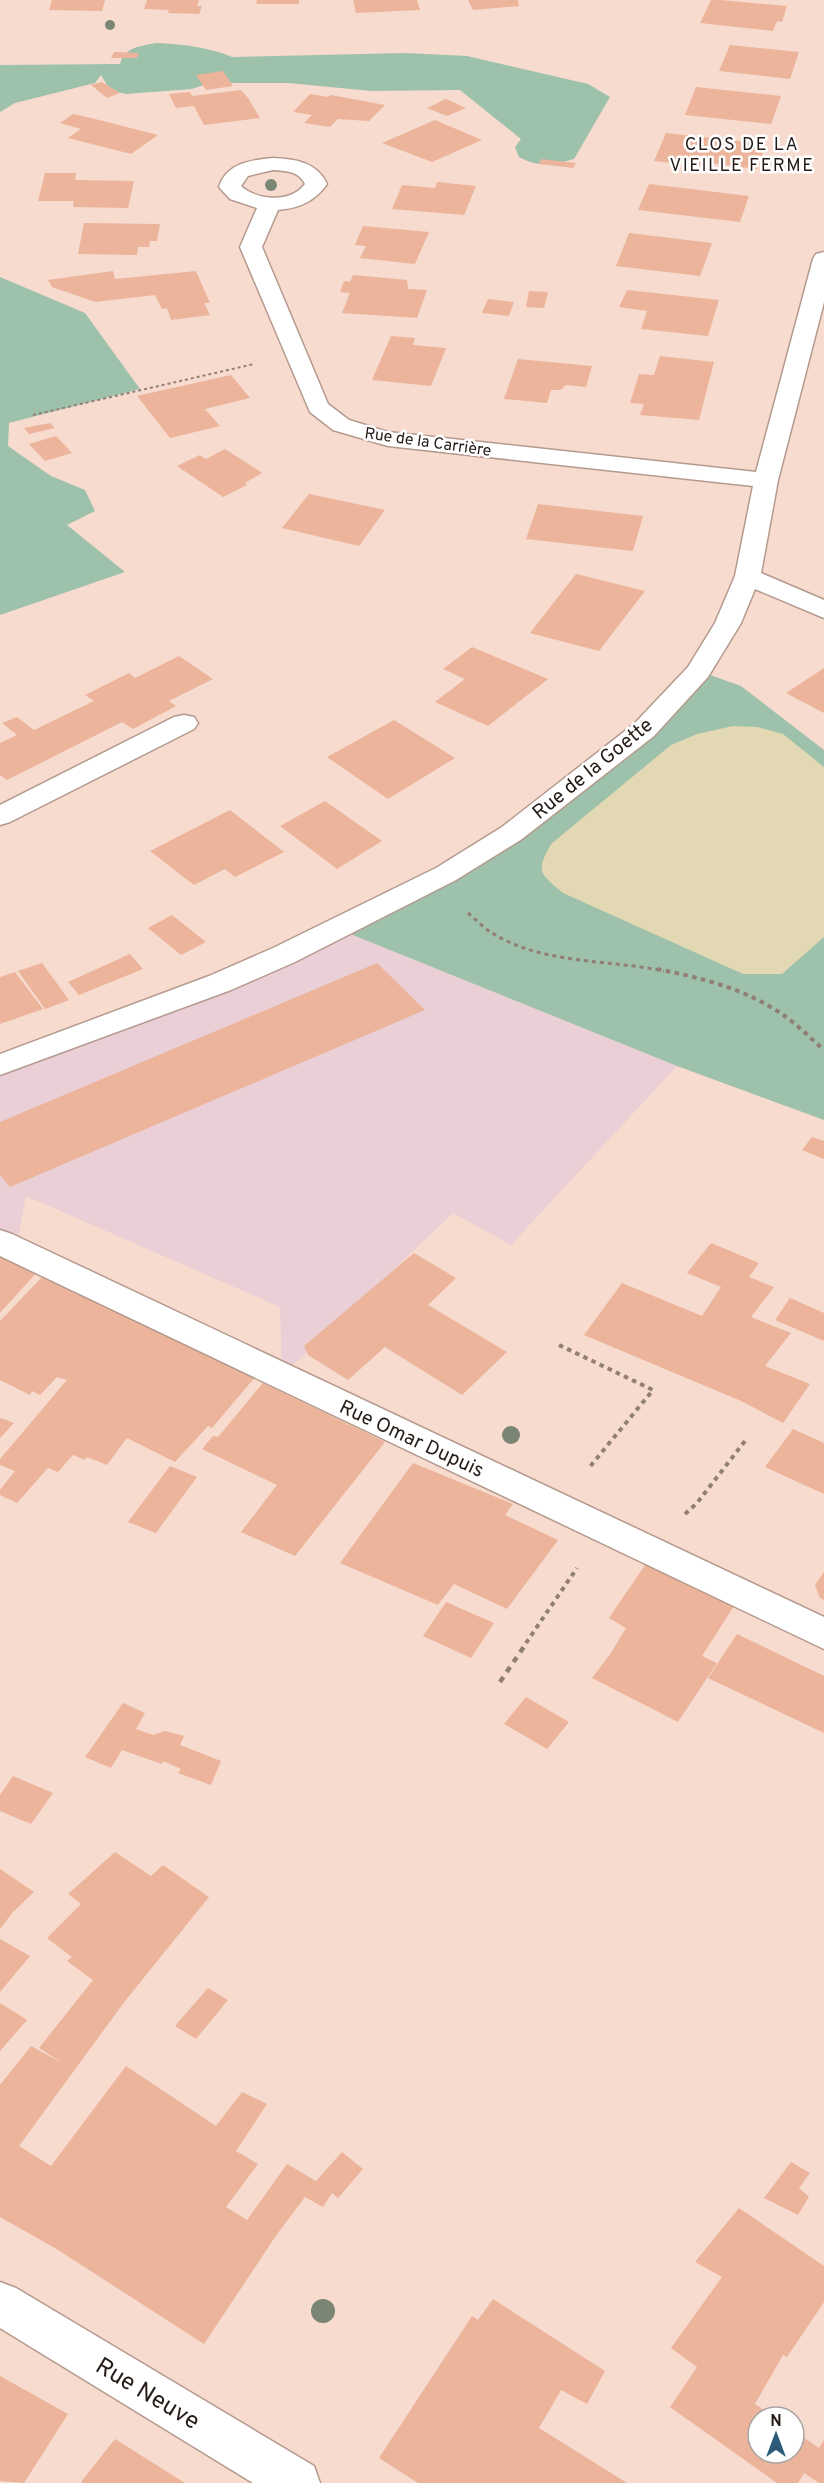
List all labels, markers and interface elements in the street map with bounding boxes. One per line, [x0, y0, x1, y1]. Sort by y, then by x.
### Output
district label: CLOS DE LA VIEILLE FERME [670, 134, 815, 178]
street label: Rue de la Carrière [363, 424, 492, 462]
street label: Rue de la Goette [528, 713, 659, 826]
street label: Rue Omar Dupuis [335, 1395, 488, 1485]
street label: Rue Neuve [89, 2352, 205, 2438]
north arrow [746, 2405, 806, 2465]
text: N [770, 2412, 782, 2432]

